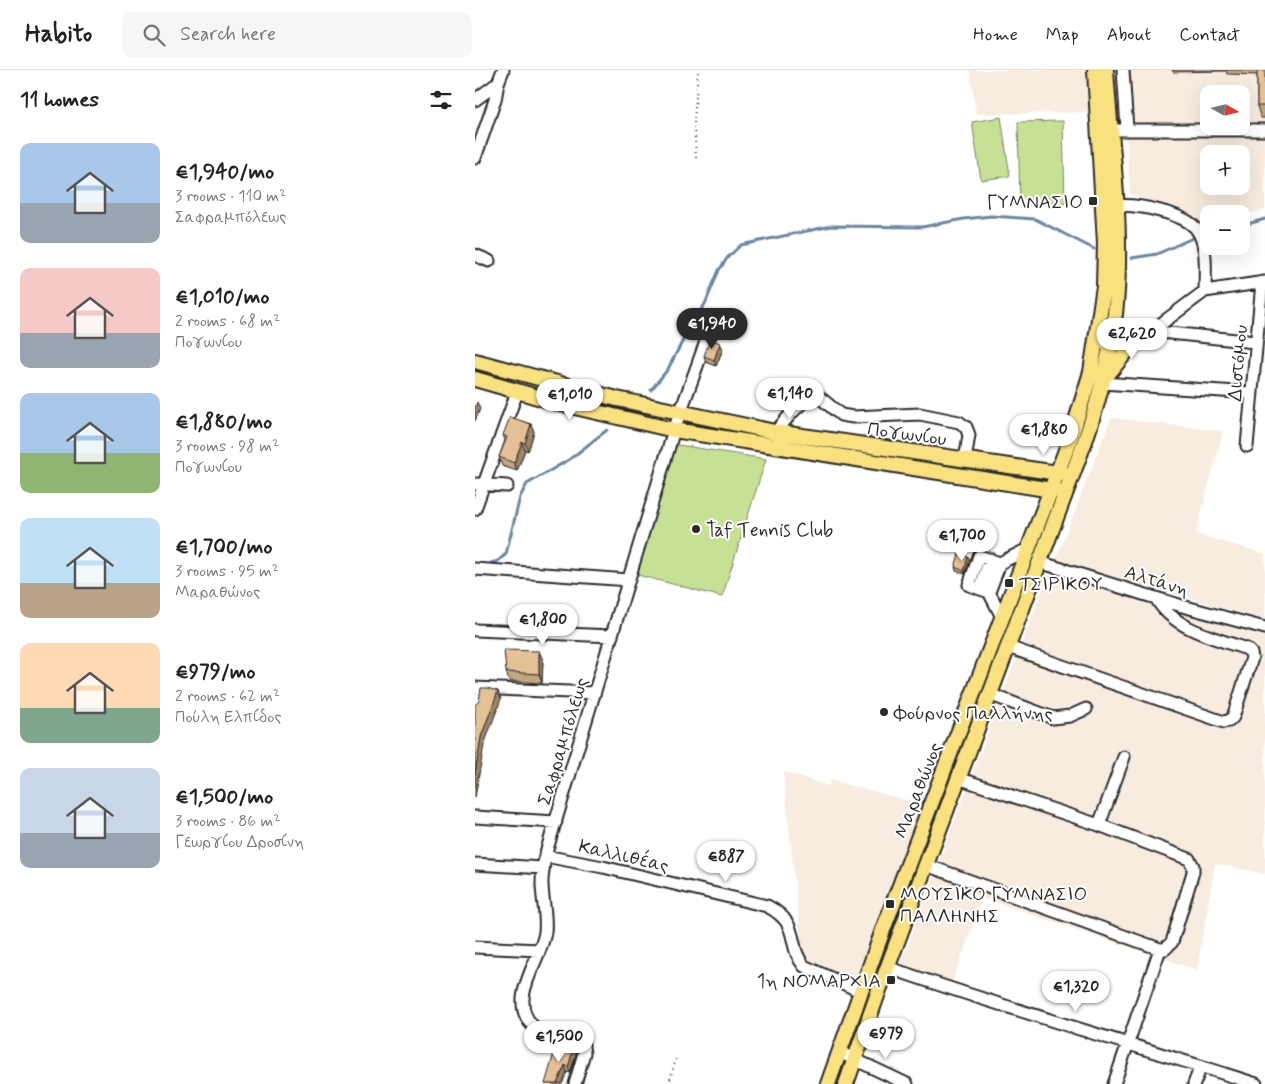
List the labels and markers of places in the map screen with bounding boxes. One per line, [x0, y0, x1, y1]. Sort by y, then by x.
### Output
place label: ΓΥΜΝΑΣΙΟ [987, 190, 1083, 215]
marker: ΓΥΜΝΑΣΙΟ [1087, 195, 1099, 207]
pin: €1,940 [671, 308, 753, 350]
pin: €2,620 [1091, 318, 1173, 360]
pin: €1,010 [529, 378, 611, 421]
pin: €1,140 [749, 378, 831, 420]
pin: €1,880 [1003, 414, 1085, 456]
place label: Taf Tennis Club [706, 518, 833, 543]
pin: €1,700 [921, 520, 1003, 562]
marker: Taf Tennis Club [690, 523, 702, 535]
place label: ΤΣΙΡΙΚΟΥ [1019, 572, 1103, 597]
marker: ΤΣΙΡΙΚΟΥ [1003, 577, 1015, 589]
pin: €1,800 [502, 604, 584, 646]
place label: Φούρνος Παλλήνης [893, 701, 1053, 726]
marker: Φούρνος Παλλήνης [878, 706, 890, 718]
pin: €887 [696, 840, 756, 883]
place label: ΜΟΥΣΙΚΟ ΓΥΜΝΑΣΙΟ ΠΑΛΛΗΝΗΣ [900, 882, 1087, 929]
marker: ΜΟΥΣΙΚΟ ΓΥΜΝΑΣΙΟ ΠΑΛΛΗΝΗΣ [884, 898, 896, 910]
place label: 1η ΝΟΜΑΡΧΙΑ [757, 969, 881, 994]
pin: €1,320 [1035, 970, 1117, 1013]
marker: 1η ΝΟΜΑΡΧΙΑ [885, 974, 897, 986]
pin: €979 [856, 1018, 916, 1060]
pin: €1,500 [518, 1020, 600, 1063]

